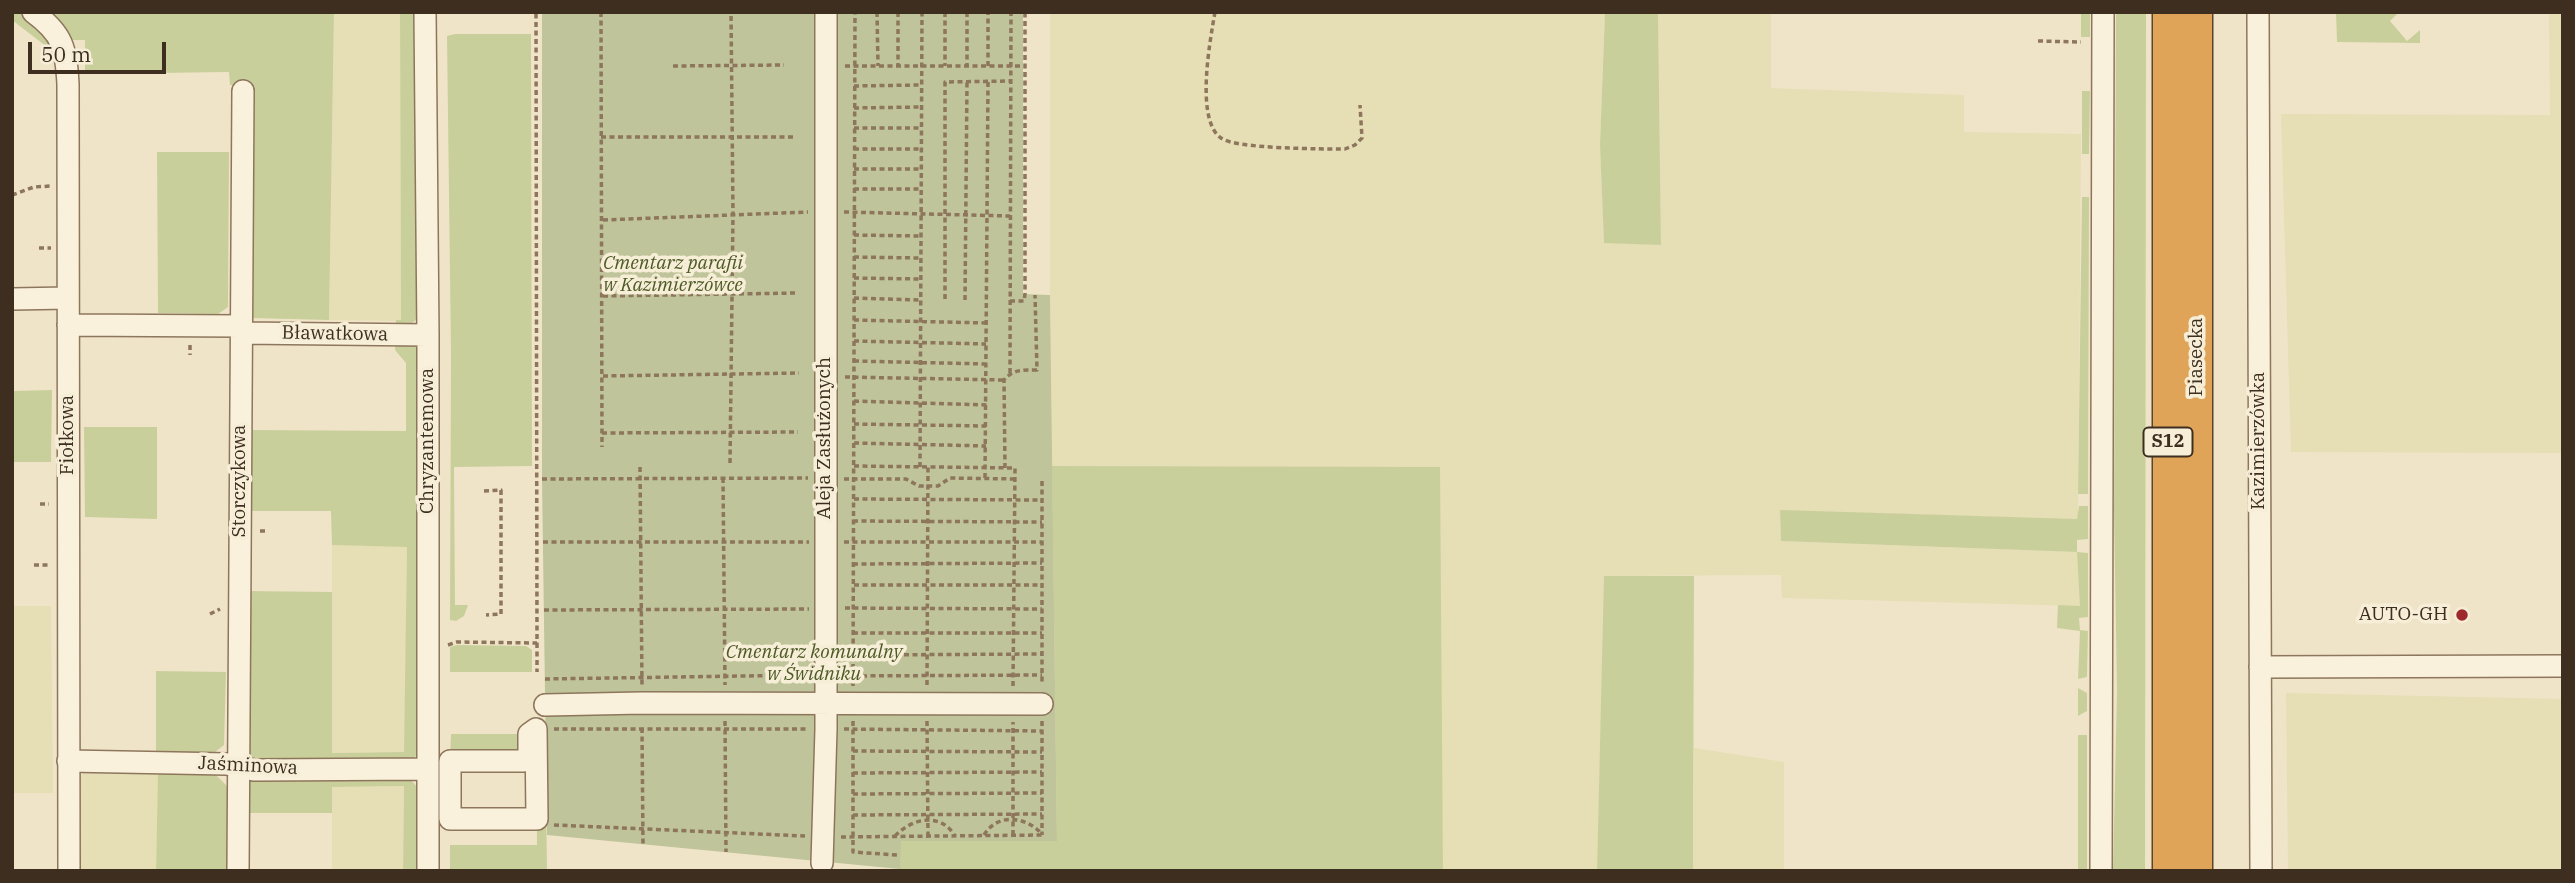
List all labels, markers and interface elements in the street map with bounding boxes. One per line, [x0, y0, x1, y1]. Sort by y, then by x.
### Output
scale bar [32, 28, 170, 72]
text: 50 m [41, 40, 91, 68]
park label: Cmentarz parafii w Kazimierzówce [603, 253, 743, 297]
street label: Piasecka [2186, 318, 2208, 396]
street label: Bławatkowa [281, 322, 389, 346]
street label: Aleja Zasłużonych [814, 357, 836, 519]
street label: Chryzantemowa [417, 368, 439, 514]
street label: Kazimierzówka [2248, 372, 2270, 510]
street label: Fiołkowa [57, 395, 79, 475]
street label: Storczykowa [229, 425, 251, 537]
road number: S12 [2144, 428, 2192, 457]
place label: AUTO-GH [2359, 604, 2448, 626]
marker: AUTO-GH [2454, 607, 2470, 623]
park label: Cmentarz komunalny w Świdniku [726, 642, 902, 686]
street label: Jaśminowa [197, 752, 299, 780]

